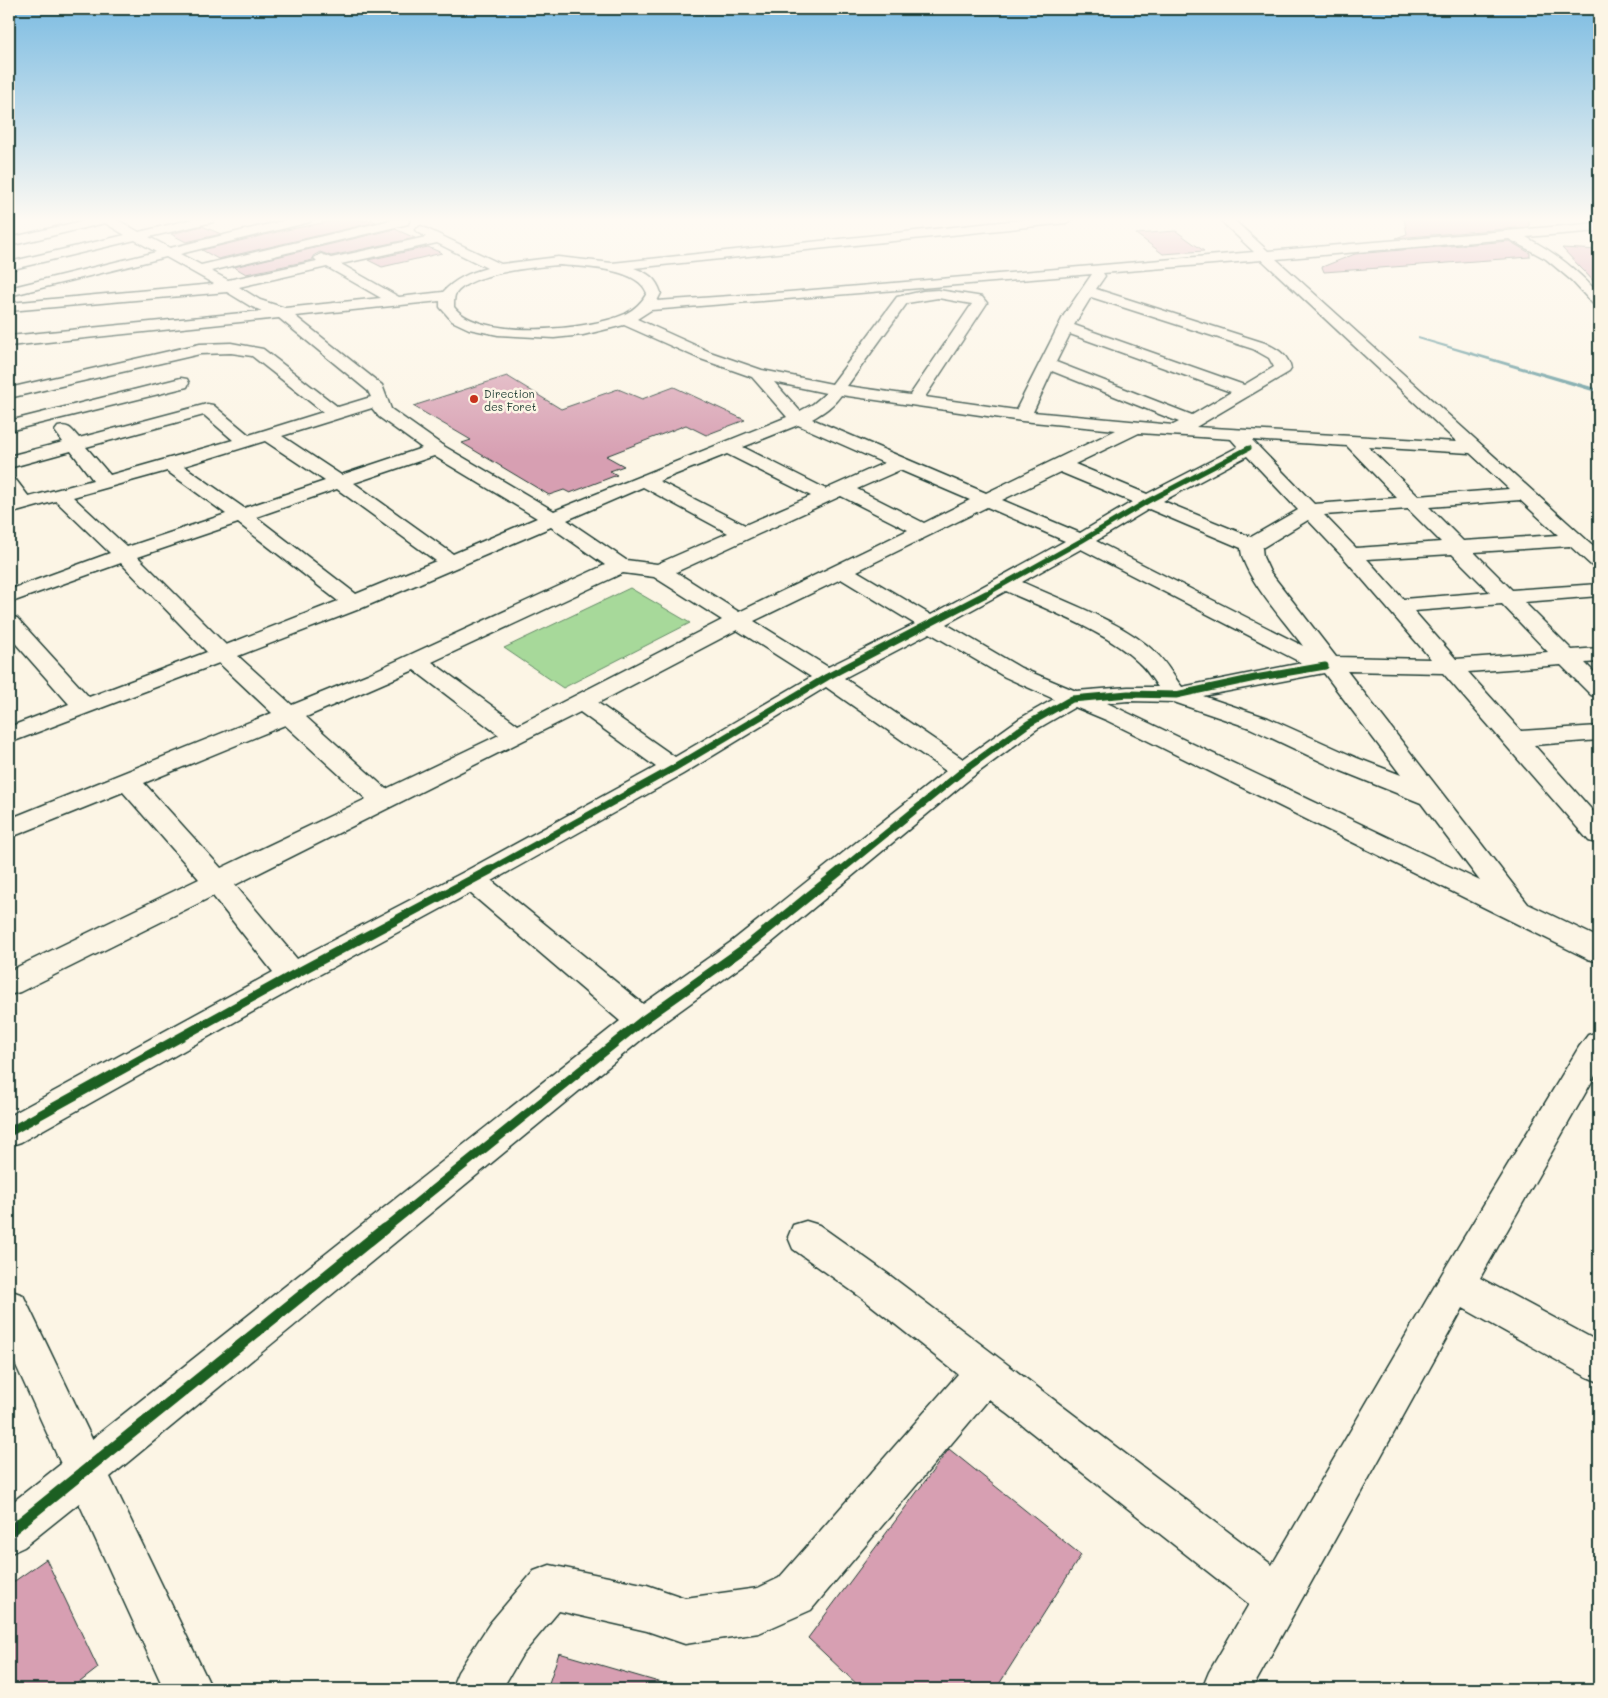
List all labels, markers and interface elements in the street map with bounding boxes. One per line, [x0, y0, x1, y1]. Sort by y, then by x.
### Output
place label: Direction des Foret [484, 386, 537, 414]
marker: Direction des Foret [468, 393, 480, 405]

